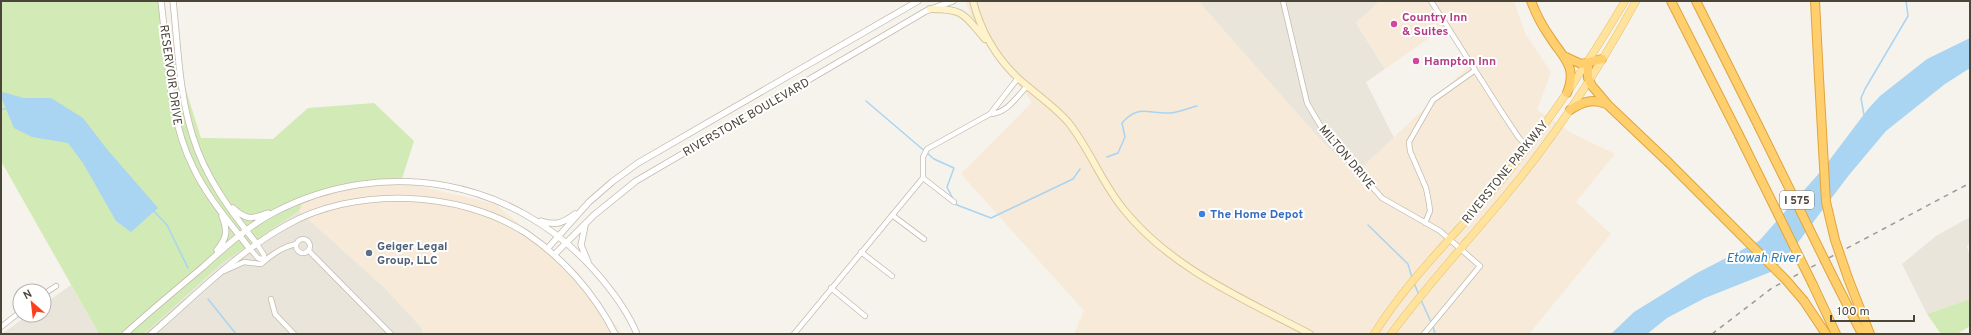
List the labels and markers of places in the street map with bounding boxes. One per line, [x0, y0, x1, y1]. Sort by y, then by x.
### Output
place label: Country Inn & Suites [1402, 10, 1467, 40]
marker: Country Inn & Suites [1389, 19, 1399, 29]
place label: Hampton Inn [1424, 54, 1496, 70]
marker: Hampton Inn [1411, 56, 1421, 66]
place label: The Home Depot [1210, 207, 1303, 223]
marker: The Home Depot [1197, 209, 1207, 219]
place label: Geiger Legal Group, LLC [377, 239, 448, 269]
marker: Geiger Legal Group, LLC [364, 248, 374, 258]

